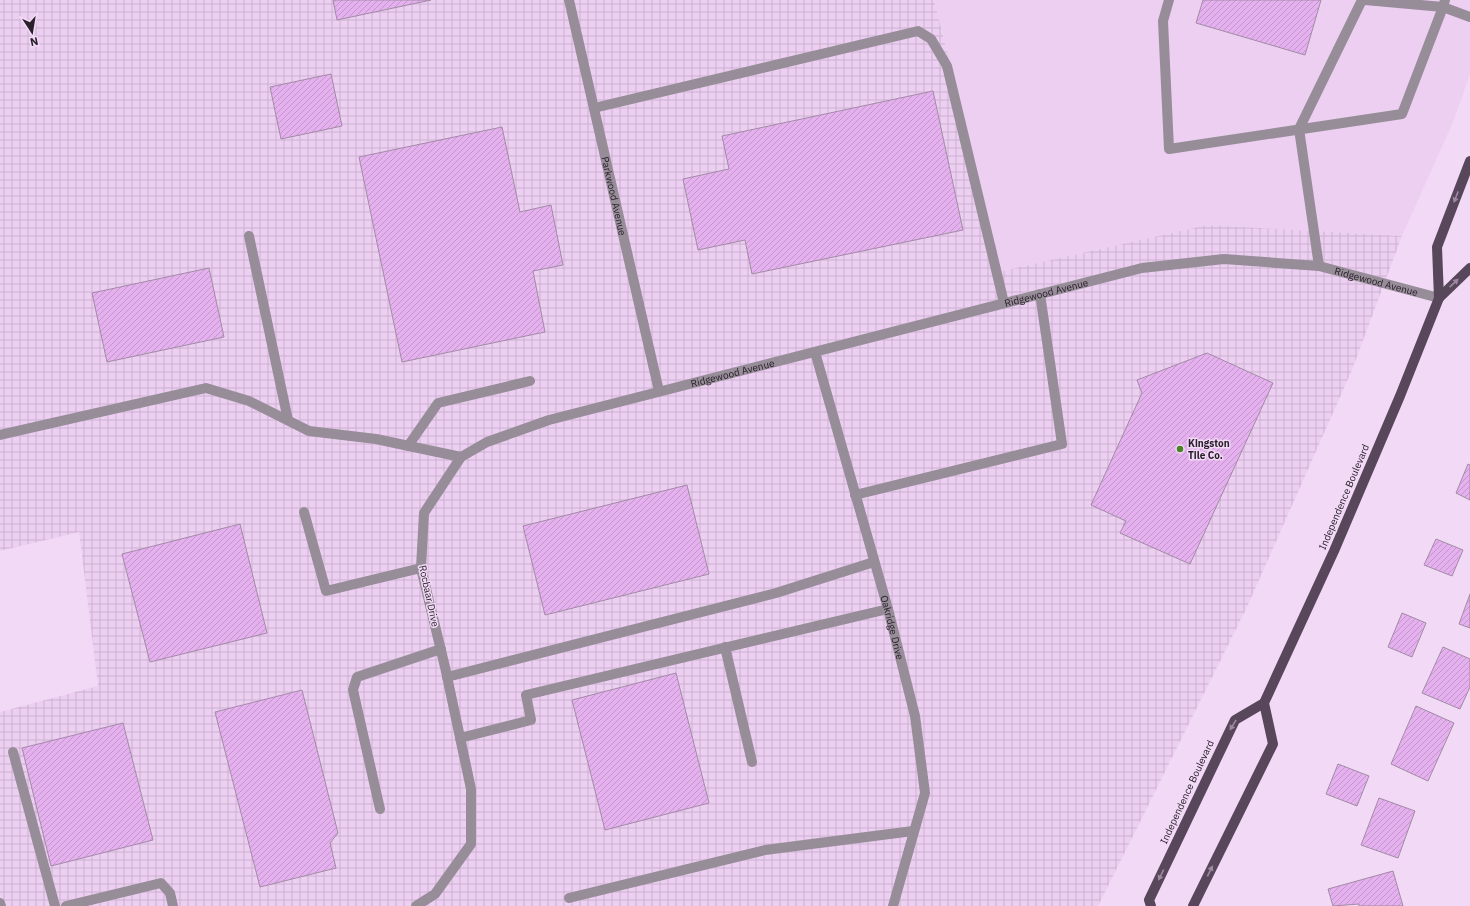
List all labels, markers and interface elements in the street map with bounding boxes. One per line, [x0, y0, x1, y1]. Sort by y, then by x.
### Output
north arrow [12, 12, 52, 52]
text: N [29, 34, 39, 49]
street label: Parkwood Avenue [599, 155, 630, 237]
one-way arrow [1453, 192, 1459, 204]
street label: Ridgewood Avenue [1333, 264, 1420, 299]
street label: Ridgewood Avenue [1003, 275, 1090, 310]
one-way arrow [1449, 278, 1459, 288]
street label: Ridgewood Avenue [689, 356, 776, 390]
place label: Kingston Tile Co. [1188, 437, 1230, 462]
street label: Independence Boulevard [1316, 442, 1372, 552]
marker: Kingston Tile Co. [1175, 444, 1185, 454]
street label: Rocbaar Drive [416, 564, 442, 628]
street label: Oakridge Drive [878, 594, 907, 661]
one-way arrow [1230, 719, 1237, 730]
street label: Independence Boulevard [1157, 738, 1217, 846]
one-way arrow [1207, 865, 1213, 877]
one-way arrow [1158, 869, 1164, 880]

